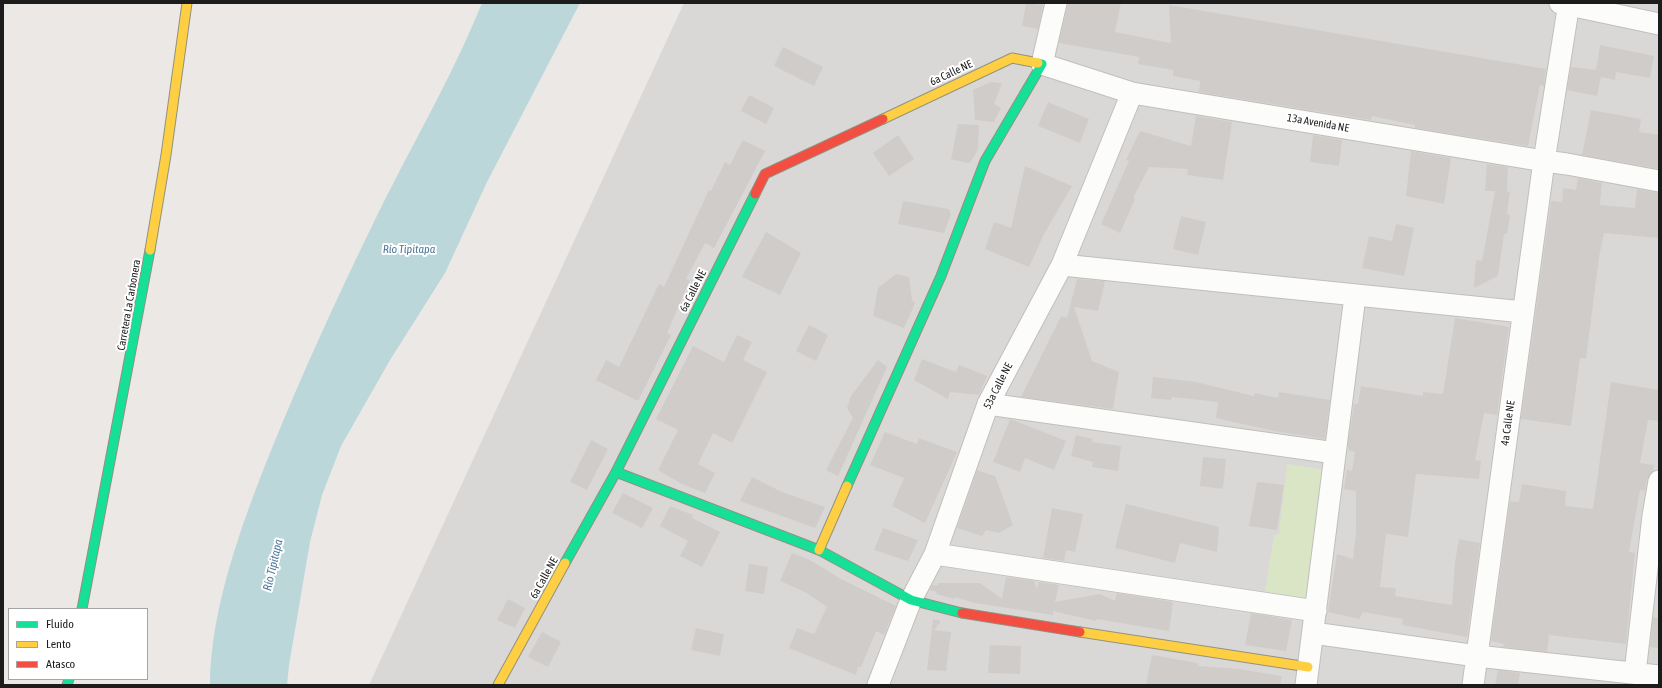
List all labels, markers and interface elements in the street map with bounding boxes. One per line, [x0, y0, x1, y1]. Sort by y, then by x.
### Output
street label: 6a Calle NE [928, 57, 974, 89]
street label: 13a Avenida NE [1286, 111, 1350, 135]
water label: Río Tipitapa [383, 242, 435, 256]
street label: Carretera La Carbonera [114, 258, 144, 352]
street label: 6a Calle NE [677, 268, 709, 314]
street label: 53a Calle NE [981, 361, 1015, 411]
street label: 4a Calle NE [1498, 400, 1518, 446]
water label: Río Tipitapa [260, 538, 286, 592]
street label: 6a Calle NE [527, 555, 561, 601]
legend [8, 608, 148, 680]
text: Fluido [46, 617, 74, 631]
text: Lento [46, 637, 71, 651]
text: Atasco [46, 657, 75, 671]

